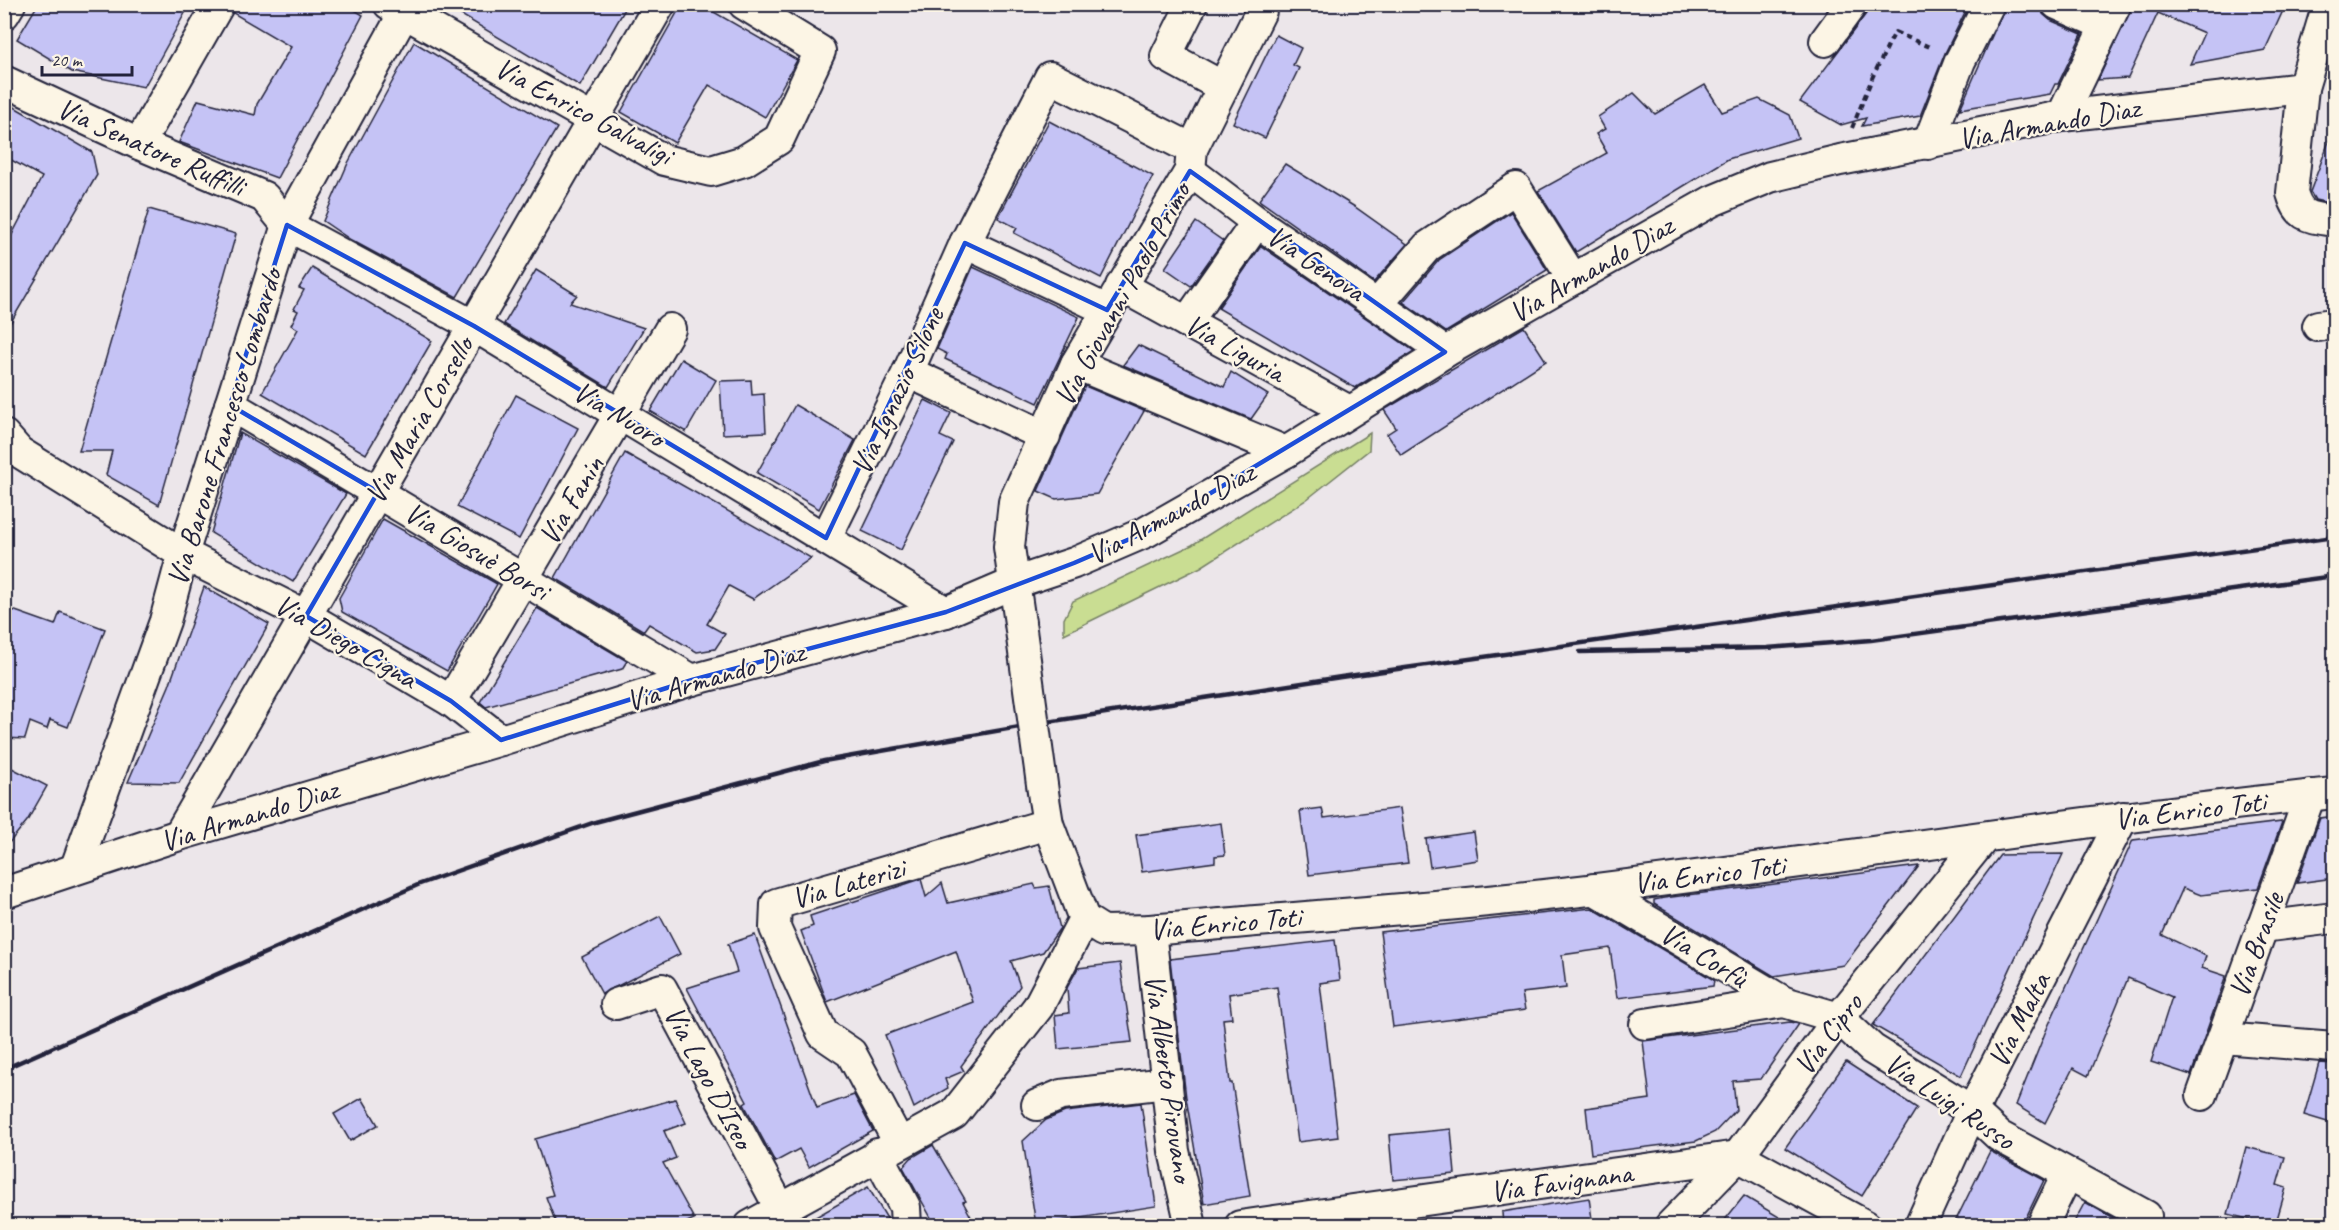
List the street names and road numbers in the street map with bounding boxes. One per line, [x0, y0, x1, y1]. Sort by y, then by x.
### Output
street label: Via Enrico Galvaligi [489, 48, 682, 175]
street label: Via Armando Diaz [1955, 88, 2145, 158]
street label: Via Senatore Ruffilli [52, 89, 253, 207]
street label: Via Giovanni Paolo Primo [1045, 173, 1201, 412]
street label: Via Armando Diaz [1502, 205, 1682, 331]
street label: Via Genova [1260, 216, 1374, 311]
street label: Via Barone Francesco Lombardo [158, 261, 291, 590]
street label: Via Ignazio Silone [842, 299, 953, 480]
street label: Via Liguria [1178, 305, 1294, 392]
street label: Via Maria Corsello [356, 327, 484, 510]
street label: Via Nuoro [566, 372, 674, 458]
street label: Via Fanin [530, 448, 613, 552]
street label: Via Armando Diaz [1081, 452, 1263, 573]
street label: Via Giosuè Borsi [398, 493, 559, 611]
street label: Via Diego Cigna [268, 585, 426, 698]
street label: Via Armando Diaz [621, 632, 811, 720]
street label: Via Armando Diaz [156, 769, 345, 860]
street label: Via Enrico Toti [2112, 781, 2271, 838]
street label: Via Enrico Toti [1631, 845, 1790, 902]
street label: Via Laterizi [787, 848, 912, 917]
street label: Via Brasile [2220, 885, 2293, 1003]
street label: Via Enrico Toti [1148, 897, 1306, 949]
street label: Via Corfù [1653, 914, 1756, 997]
street label: Via Malta [1979, 964, 2060, 1074]
street label: Via Alberto Pirovano [1136, 972, 1203, 1188]
street label: Via Cipro [1785, 985, 1872, 1082]
street label: Via Lago D'Iseo [656, 999, 764, 1158]
street label: Via Luigi Russo [1878, 1044, 2023, 1159]
street label: Via Favignana [1488, 1153, 1637, 1211]

